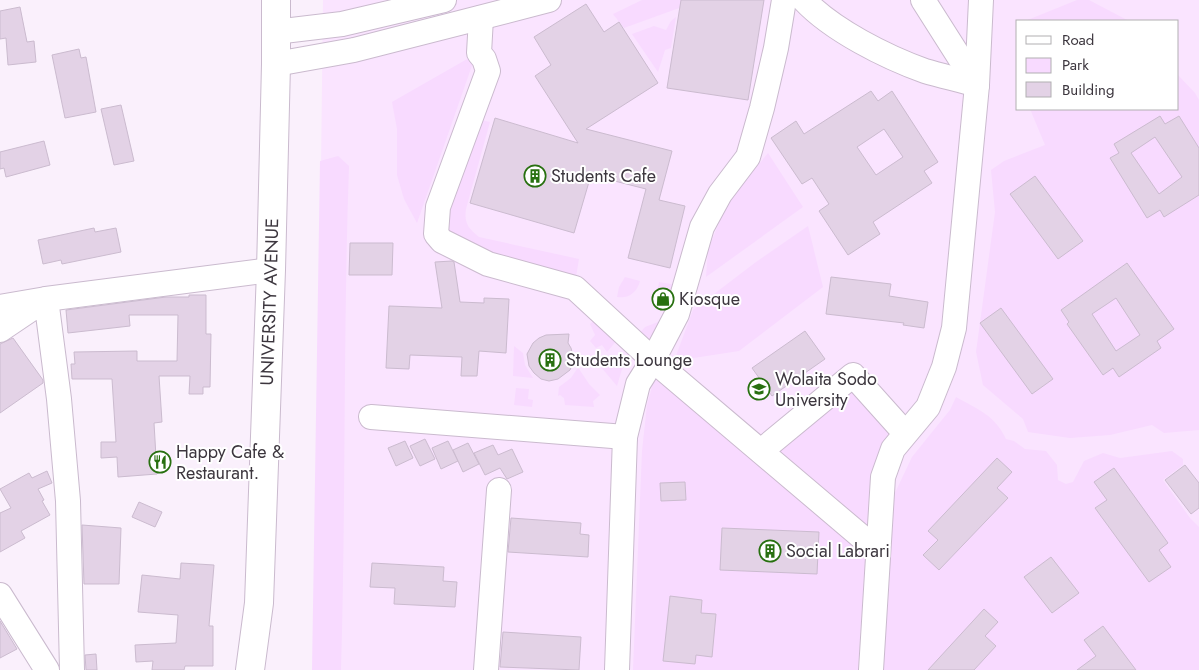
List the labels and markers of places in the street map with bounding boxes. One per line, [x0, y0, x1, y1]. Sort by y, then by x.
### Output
place label: Students Cafe [551, 163, 656, 189]
building icon: Students Cafe [523, 164, 547, 188]
place label: Kiosque [679, 286, 740, 312]
shop icon: Kiosque [651, 287, 675, 311]
place label: Students Lounge [566, 347, 692, 373]
building icon: Students Lounge [538, 348, 562, 372]
place label: Wolaita Sodo University [775, 366, 877, 413]
school or university icon: Wolaita Sodo University [747, 377, 771, 401]
place label: Happy Cafe & Restaurant. [176, 439, 284, 486]
restaurant icon: Happy Cafe & Restaurant. [148, 450, 172, 474]
place label: Social Labrari [786, 538, 890, 564]
building icon: Social Labrari [758, 539, 782, 563]

